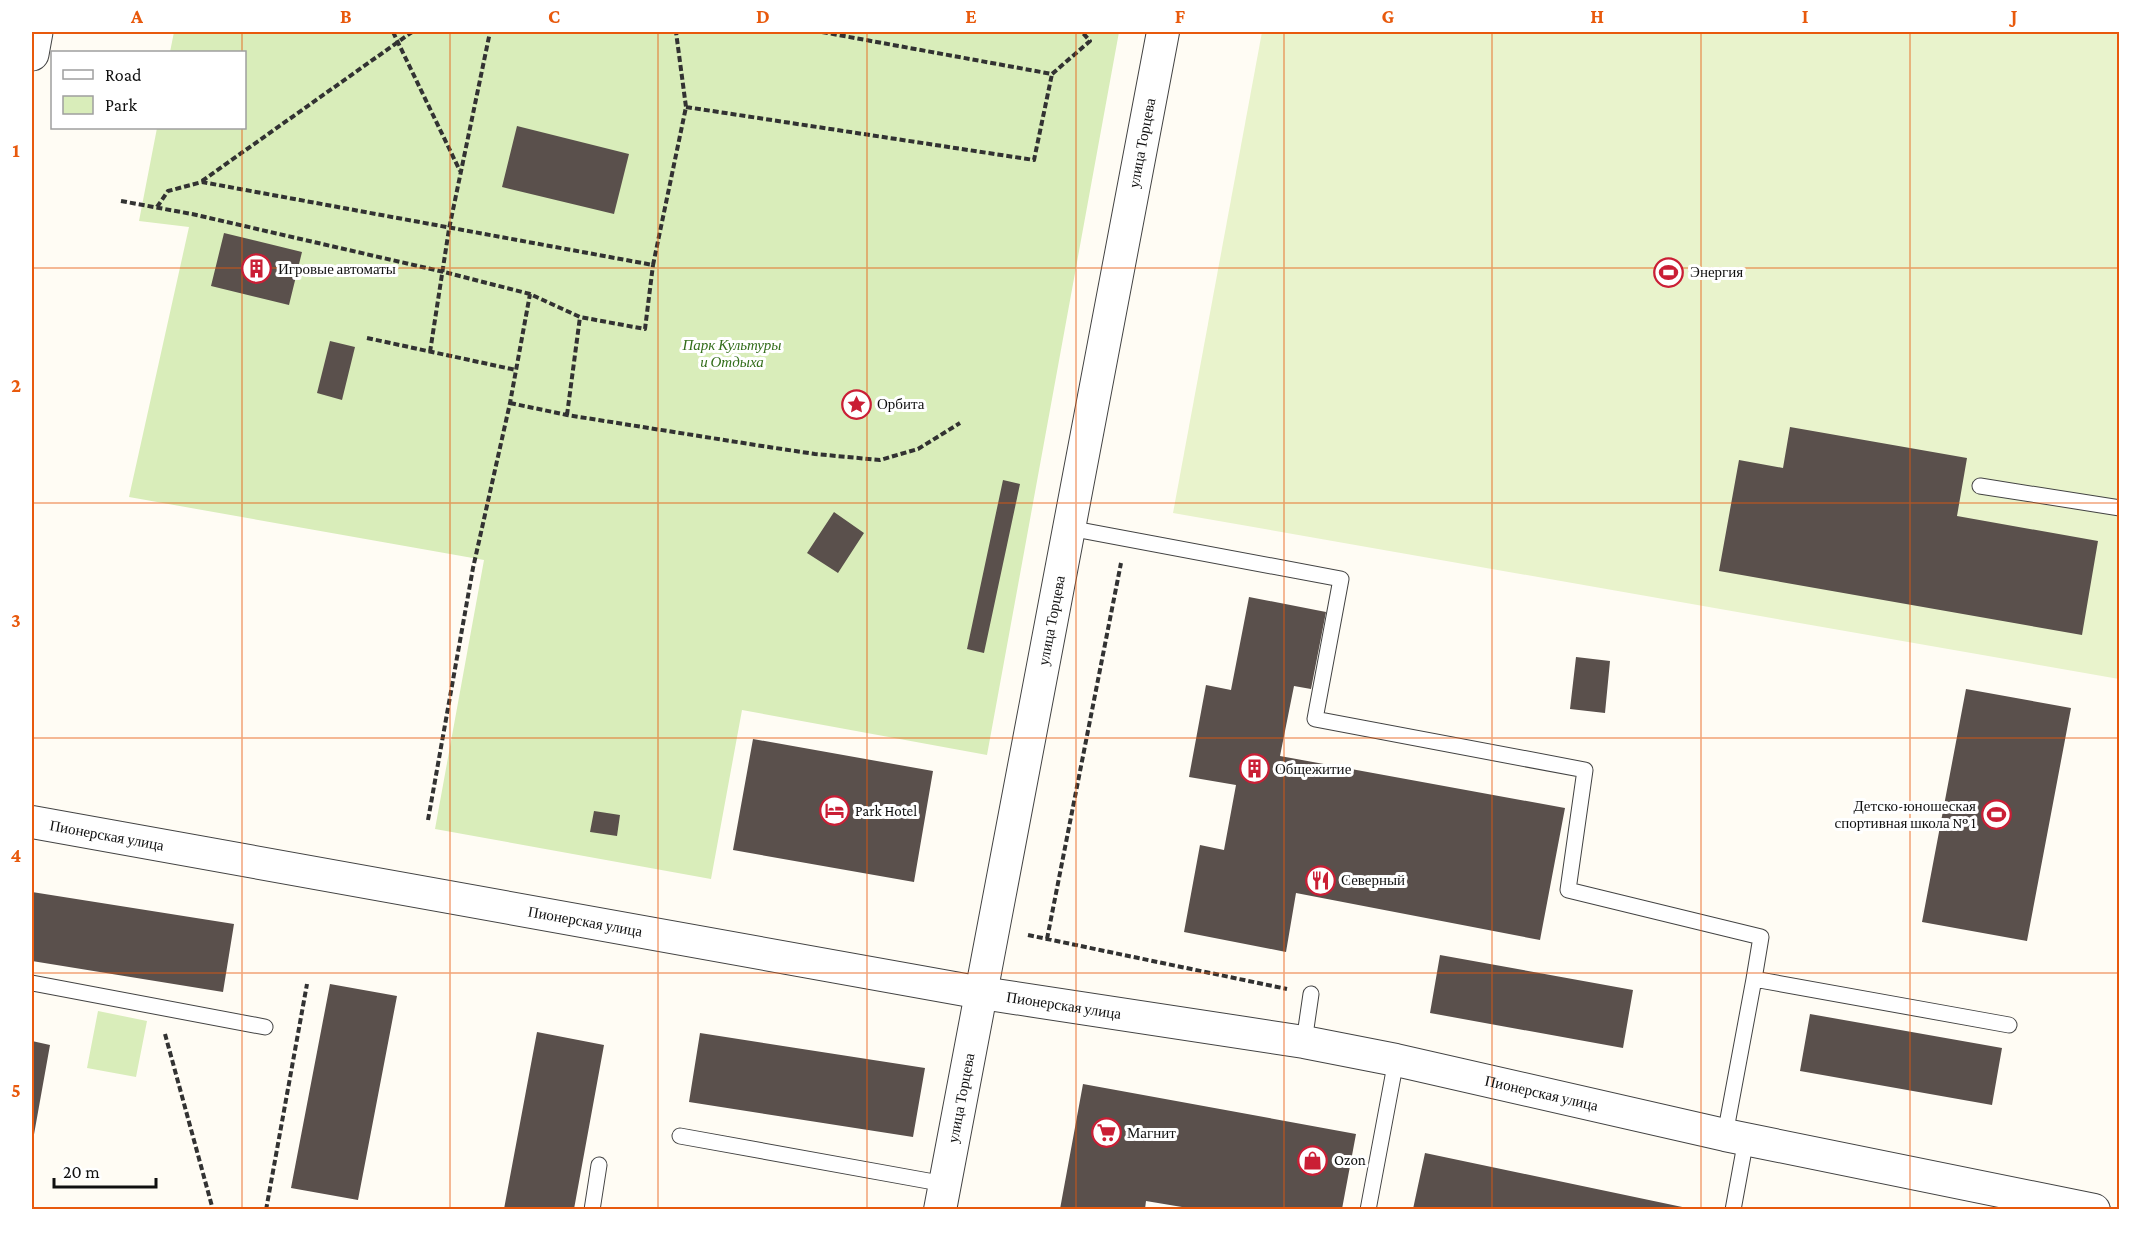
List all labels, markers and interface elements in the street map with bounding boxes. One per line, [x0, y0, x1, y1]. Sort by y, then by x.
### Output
text: A [130, 5, 144, 27]
text: B [340, 5, 352, 27]
text: C [548, 5, 560, 27]
text: D [756, 5, 770, 27]
text: E [965, 5, 977, 27]
text: F [1175, 5, 1186, 27]
text: G [1382, 5, 1395, 27]
text: H [1590, 5, 1604, 27]
text: I [1802, 5, 1809, 27]
text: J [2009, 5, 2018, 27]
legend [51, 51, 246, 129]
text: Road [105, 65, 142, 85]
text: Park [105, 95, 137, 115]
street label: улица Торцева [1126, 96, 1158, 189]
text: 1 [12, 139, 20, 161]
building icon: Игровые автоматы [241, 253, 273, 285]
sports icon: Энергия [1653, 256, 1685, 288]
place label: Игровые автоматы [278, 261, 396, 277]
place label: Энергия [1690, 264, 1743, 280]
park label: Парк Культуры и Отдыха [682, 337, 781, 370]
text: 2 [11, 374, 21, 396]
place icon: Орбита [840, 388, 872, 420]
place label: Орбита [877, 396, 925, 412]
street label: улица Торцева [1035, 574, 1068, 667]
text: 3 [11, 609, 21, 631]
building icon: Общежитие [1238, 753, 1270, 785]
place label: Общежитие [1275, 761, 1352, 777]
hotel icon: Park Hotel [818, 795, 850, 827]
place label: Детско-юношеская спортивная школа № 1 [1835, 798, 1976, 831]
sports icon: Детско-юношеская спортивная школа № 1 [1981, 799, 2013, 831]
place label: Park Hotel [855, 803, 917, 819]
street label: Пионерская улица [48, 817, 166, 854]
text: 4 [11, 844, 22, 866]
restaurant icon: Северный [1304, 864, 1336, 896]
place label: Северный [1341, 872, 1405, 888]
street label: Пионерская улица [527, 903, 644, 940]
street label: Пионерская улица [1005, 989, 1123, 1022]
street label: улица Торцева [945, 1051, 978, 1144]
street label: Пионерская улица [1483, 1073, 1600, 1114]
text: 5 [11, 1079, 21, 1101]
supermarket icon: Магнит [1090, 1117, 1122, 1149]
place label: Магнит [1127, 1125, 1176, 1141]
shop icon: Ozon [1297, 1144, 1329, 1176]
scale bar [54, 1151, 156, 1189]
place label: Ozon [1334, 1152, 1366, 1168]
text: 20 m [63, 1162, 100, 1182]

